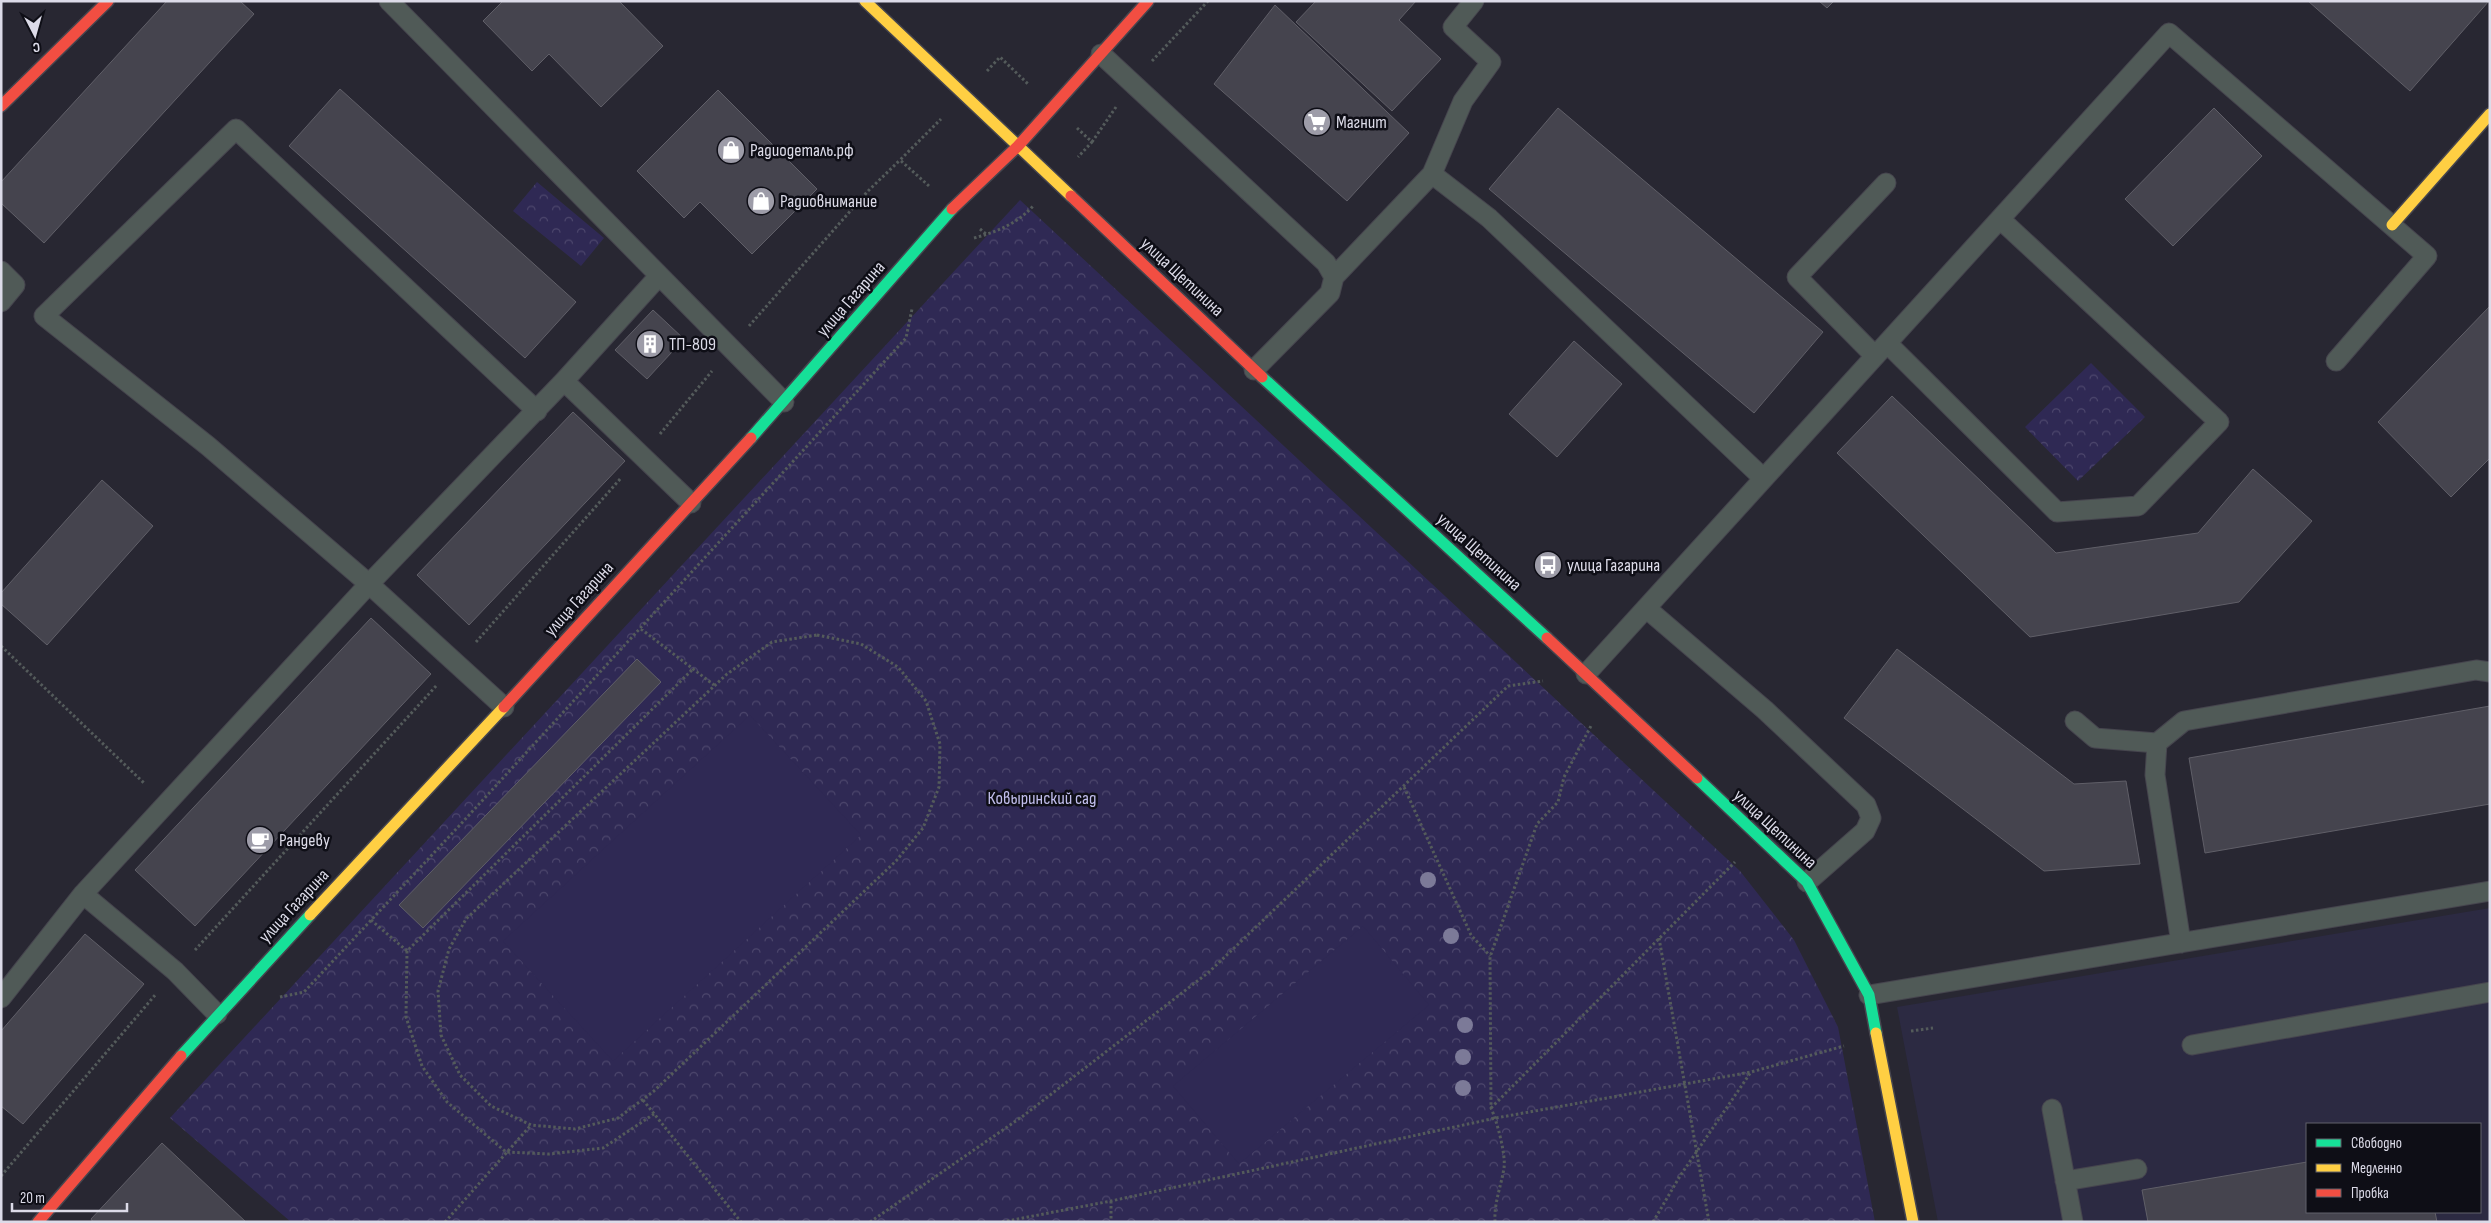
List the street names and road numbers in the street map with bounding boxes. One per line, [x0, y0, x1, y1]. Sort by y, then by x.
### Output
street label: улица Щетинина [1136, 233, 1228, 321]
street label: улица Гагарина [812, 257, 890, 341]
street label: улица Щетинина [1433, 509, 1526, 595]
street label: улица Гагарина [540, 557, 618, 641]
street label: улица Щетинина [1729, 785, 1821, 873]
street label: улица Гагарина [255, 865, 334, 947]

